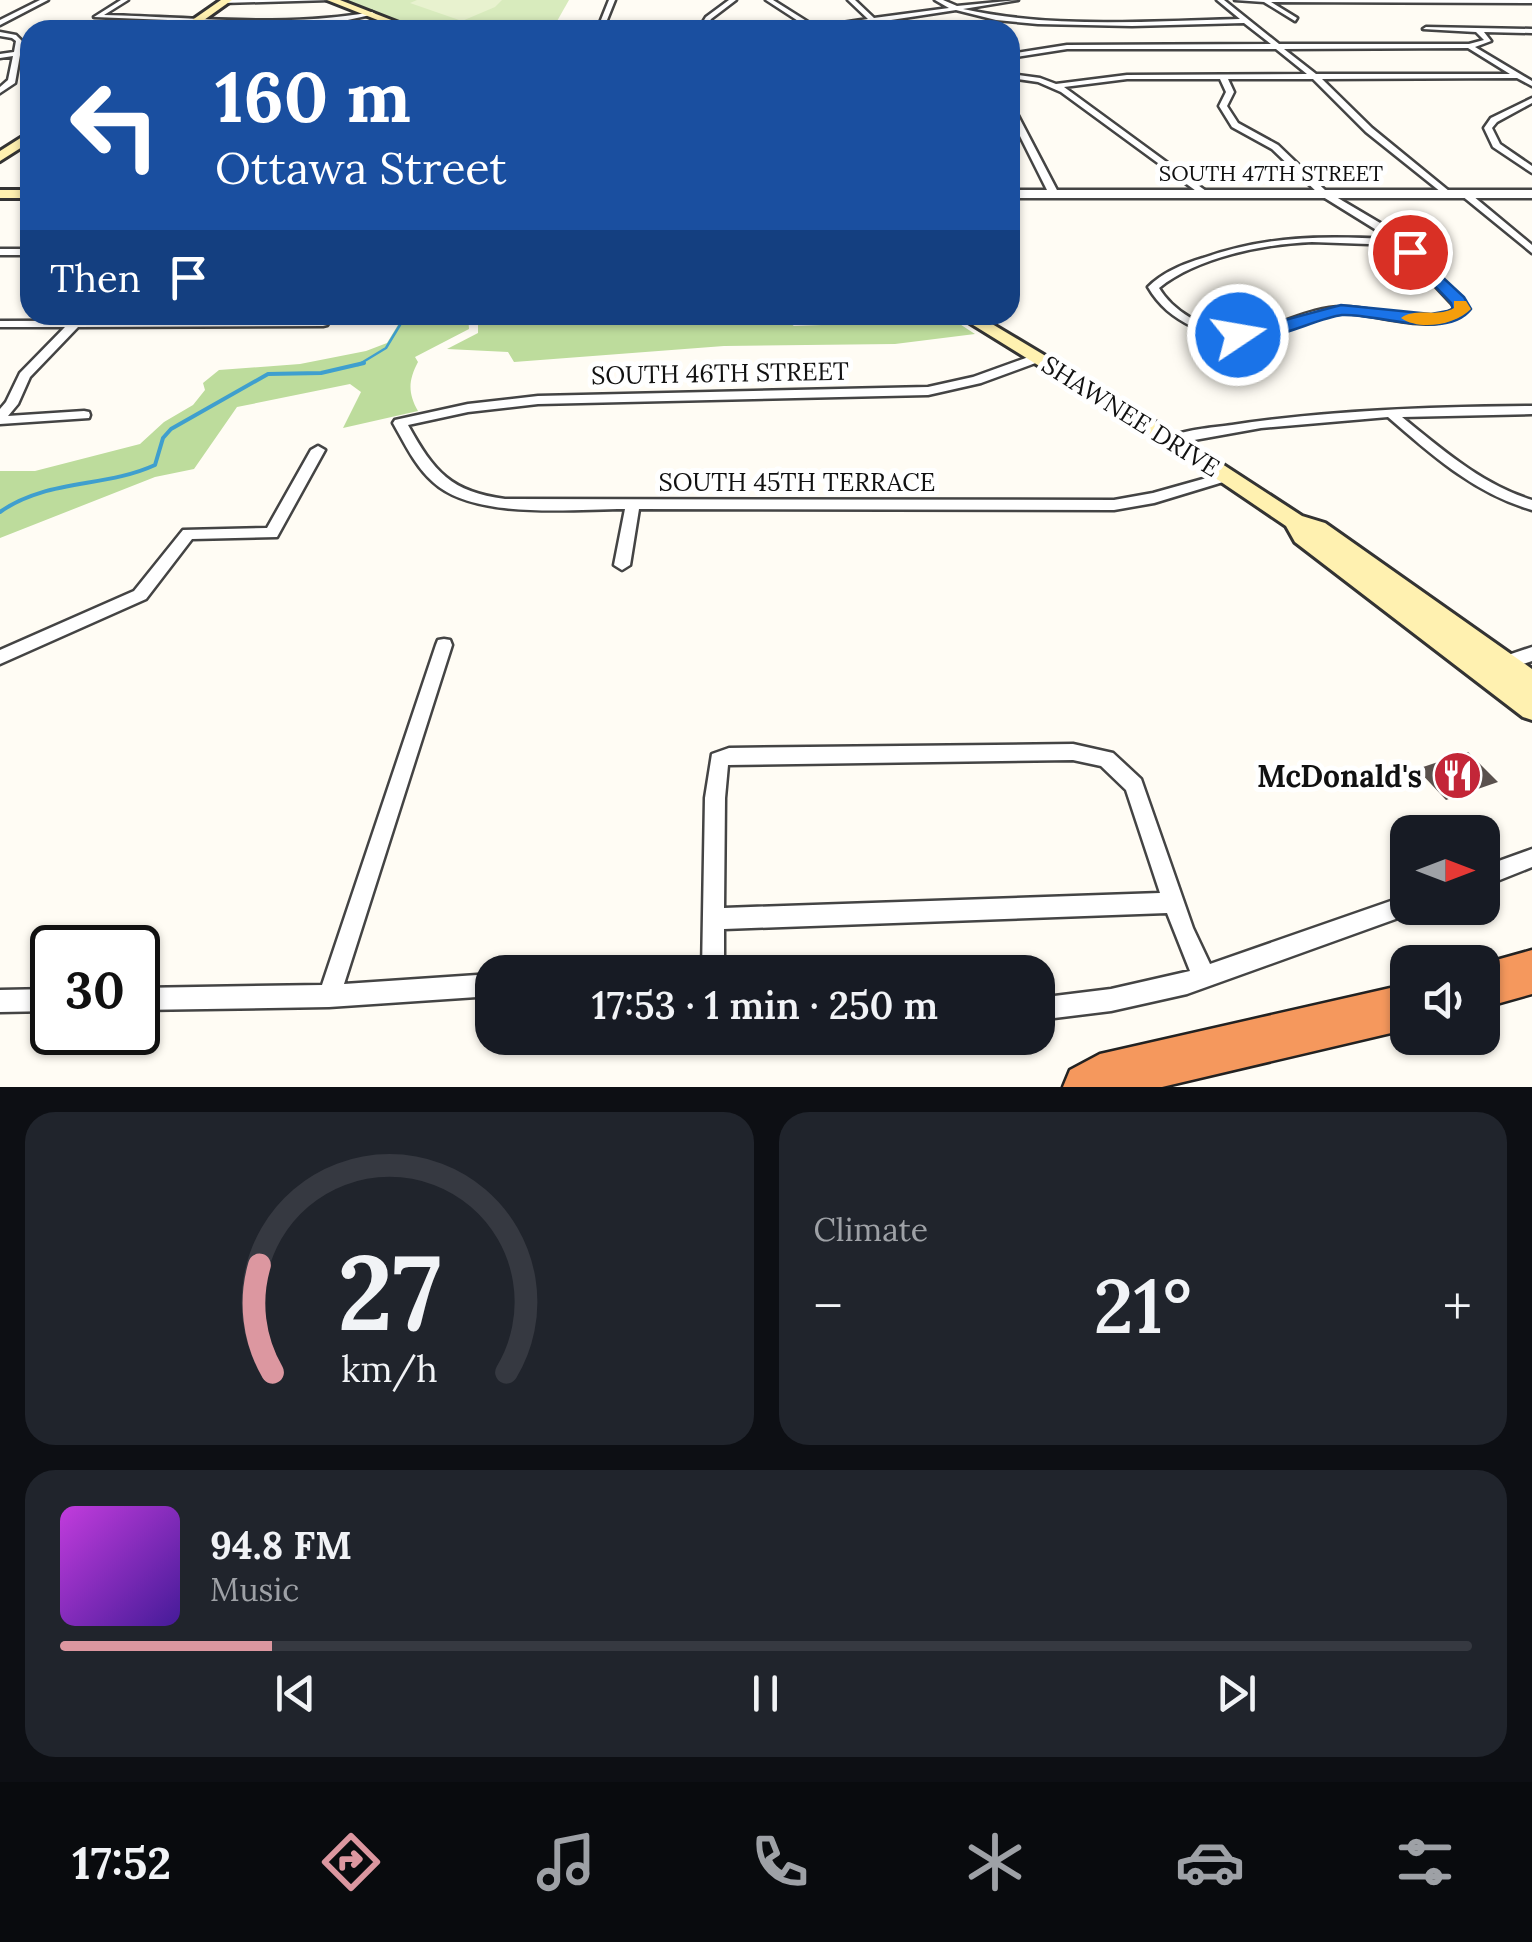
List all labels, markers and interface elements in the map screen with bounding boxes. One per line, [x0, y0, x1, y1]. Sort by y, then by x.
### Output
text: 160 m [215, 52, 411, 141]
icon: left [50, 60, 180, 190]
text: Ottawa Street [215, 139, 507, 196]
street label: SOUTH 47TH STREET [1159, 159, 1383, 187]
pin [1368, 210, 1453, 295]
icon: arrive [1383, 225, 1438, 280]
icon: arrive [161, 250, 216, 305]
text: Then [50, 254, 141, 302]
position arrow [1186, 283, 1290, 387]
street label: SHAWNEE DRIVE [1036, 348, 1226, 484]
street label: SOUTH 46TH STREET [591, 355, 849, 391]
street label: SOUTH 45TH TERRACE [659, 466, 935, 498]
restaurant icon: McDonald's [1431, 750, 1483, 802]
place label: McDonald's [1257, 757, 1422, 795]
north arrow [1390, 815, 1500, 925]
map controls [1390, 815, 1500, 1055]
speed limit sign: 30 [30, 925, 160, 1055]
button: sound [1390, 945, 1500, 1055]
text: 17:53 · 1 min · 250 m [592, 981, 938, 1029]
text: Climate [814, 1209, 928, 1250]
text: 27 [337, 1225, 441, 1358]
text: 21° [1093, 1258, 1192, 1354]
text: − [814, 1271, 843, 1341]
text: + [1443, 1271, 1472, 1341]
text: km/h [341, 1346, 438, 1392]
text: 94.8 FM [210, 1521, 352, 1569]
text: Music [210, 1569, 299, 1610]
icon: previous [268, 1666, 323, 1721]
icon: pause [738, 1666, 793, 1721]
icon: next [1209, 1666, 1264, 1721]
icon: directions [316, 1827, 386, 1897]
icon: music [531, 1827, 601, 1897]
icon: phone [745, 1827, 815, 1897]
icon: climate [960, 1827, 1030, 1897]
icon: car [1175, 1827, 1245, 1897]
icon: filters [1390, 1827, 1460, 1897]
text: 17:52 [72, 1834, 171, 1891]

